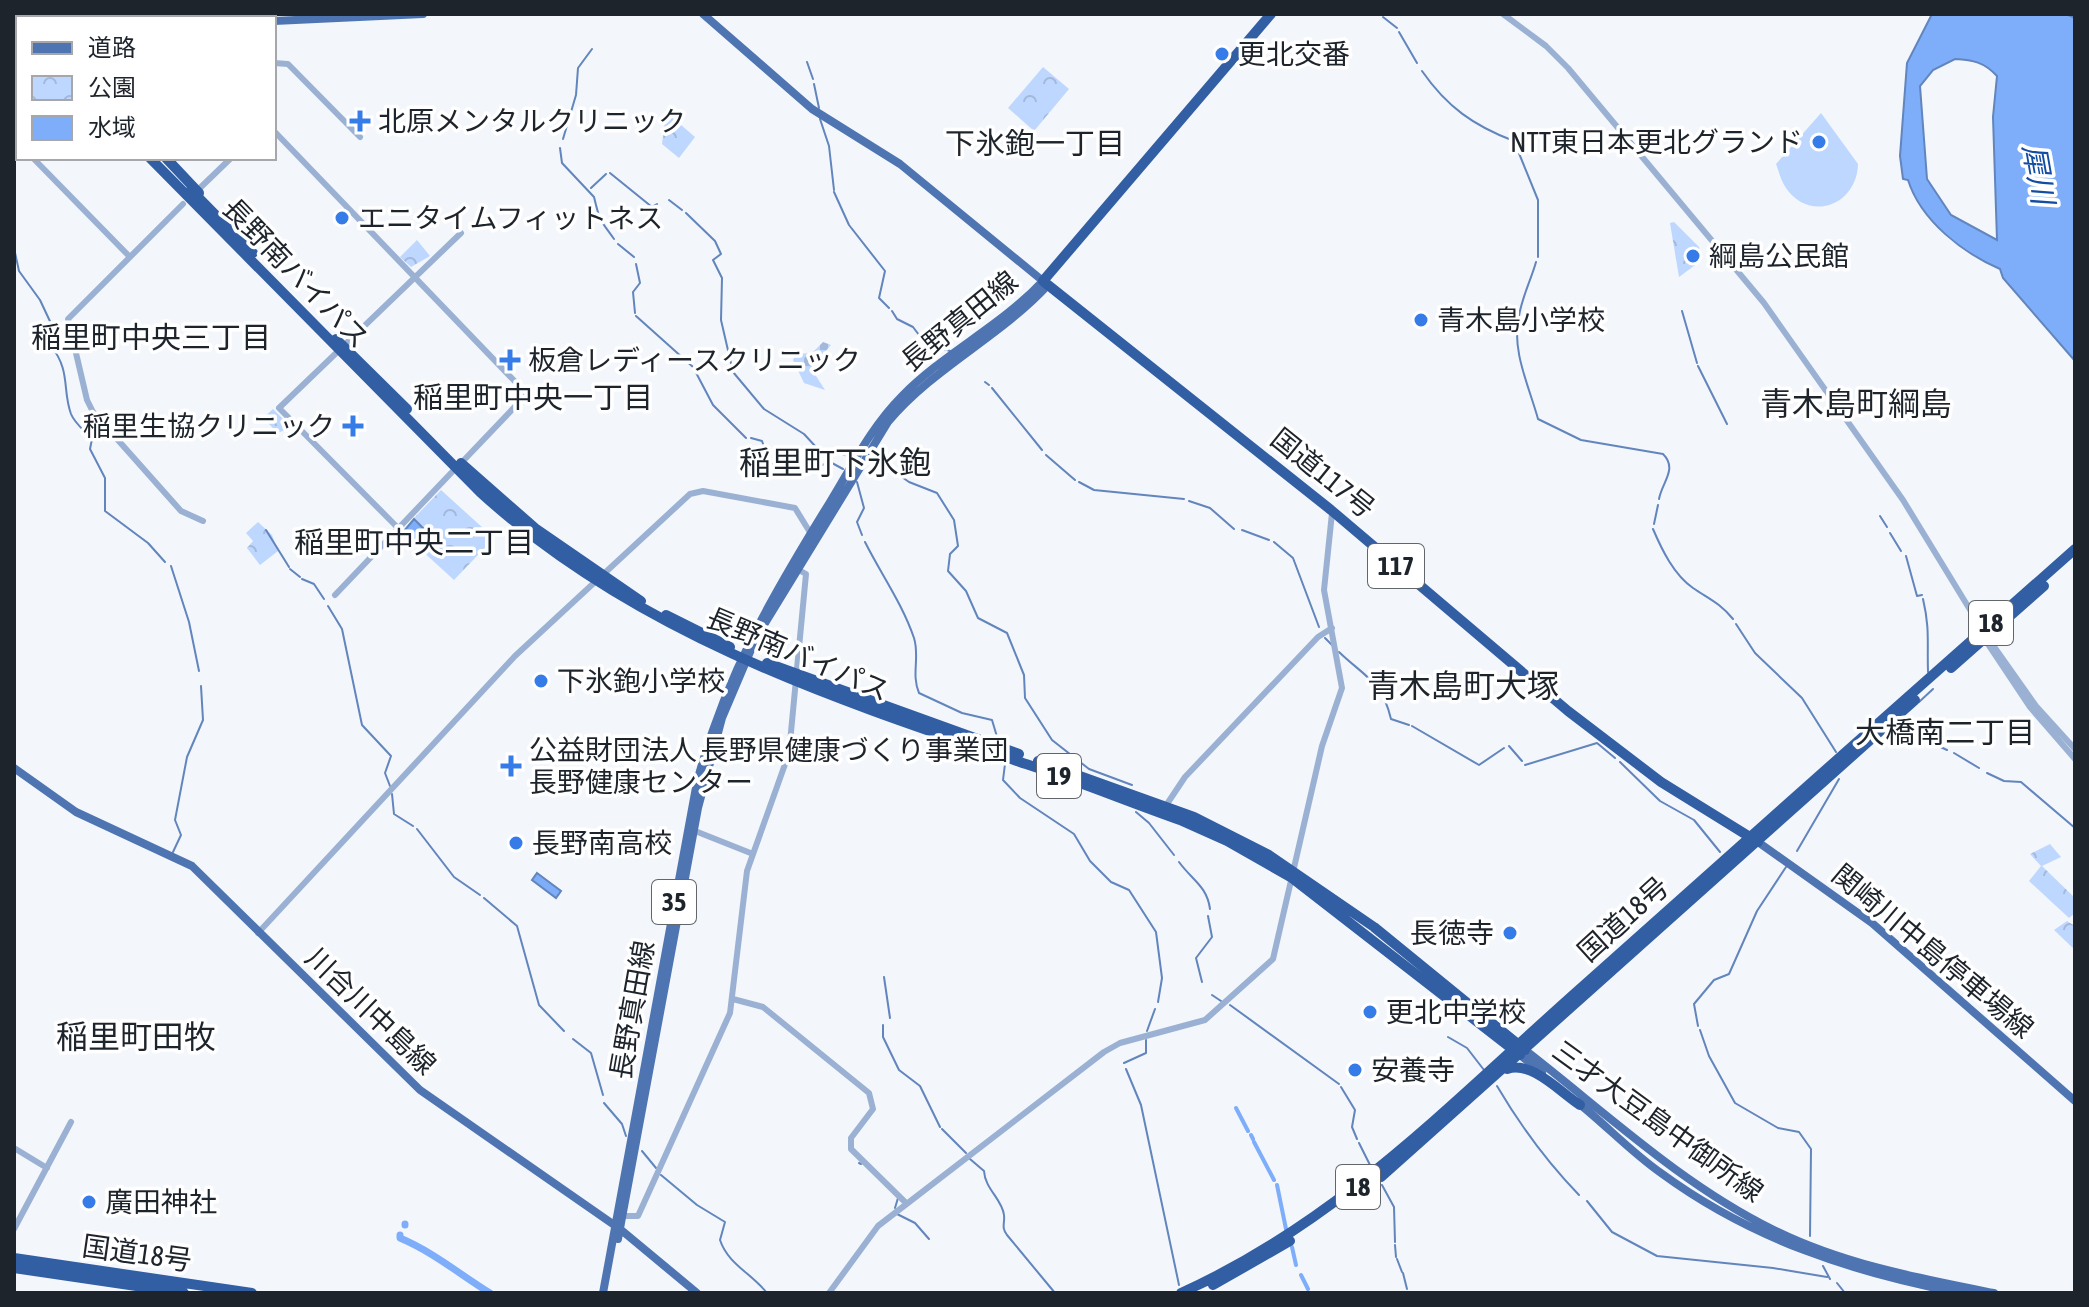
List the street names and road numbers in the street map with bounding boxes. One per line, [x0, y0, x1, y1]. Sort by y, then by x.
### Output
street label: 長野南バイパス [217, 192, 375, 354]
street label: 長野真田線 [895, 265, 1023, 377]
street label: 国道117号 [1265, 422, 1381, 524]
road number: 117 [1368, 544, 1424, 588]
street label: 長野南バイパス [702, 601, 894, 707]
road number: 18 [1969, 601, 2013, 645]
road number: 19 [1037, 754, 1081, 798]
street label: 関崎川中島停車場線 [1826, 858, 2040, 1044]
street label: 国道18号 [1571, 870, 1675, 968]
road number: 35 [652, 880, 696, 924]
street label: 長野真田線 [604, 938, 660, 1082]
street label: 川合川中島線 [299, 941, 443, 1081]
street label: 三才大豆島中御所線 [1547, 1034, 1769, 1208]
road number: 18 [1336, 1165, 1380, 1209]
street label: 国道18号 [80, 1229, 194, 1277]

